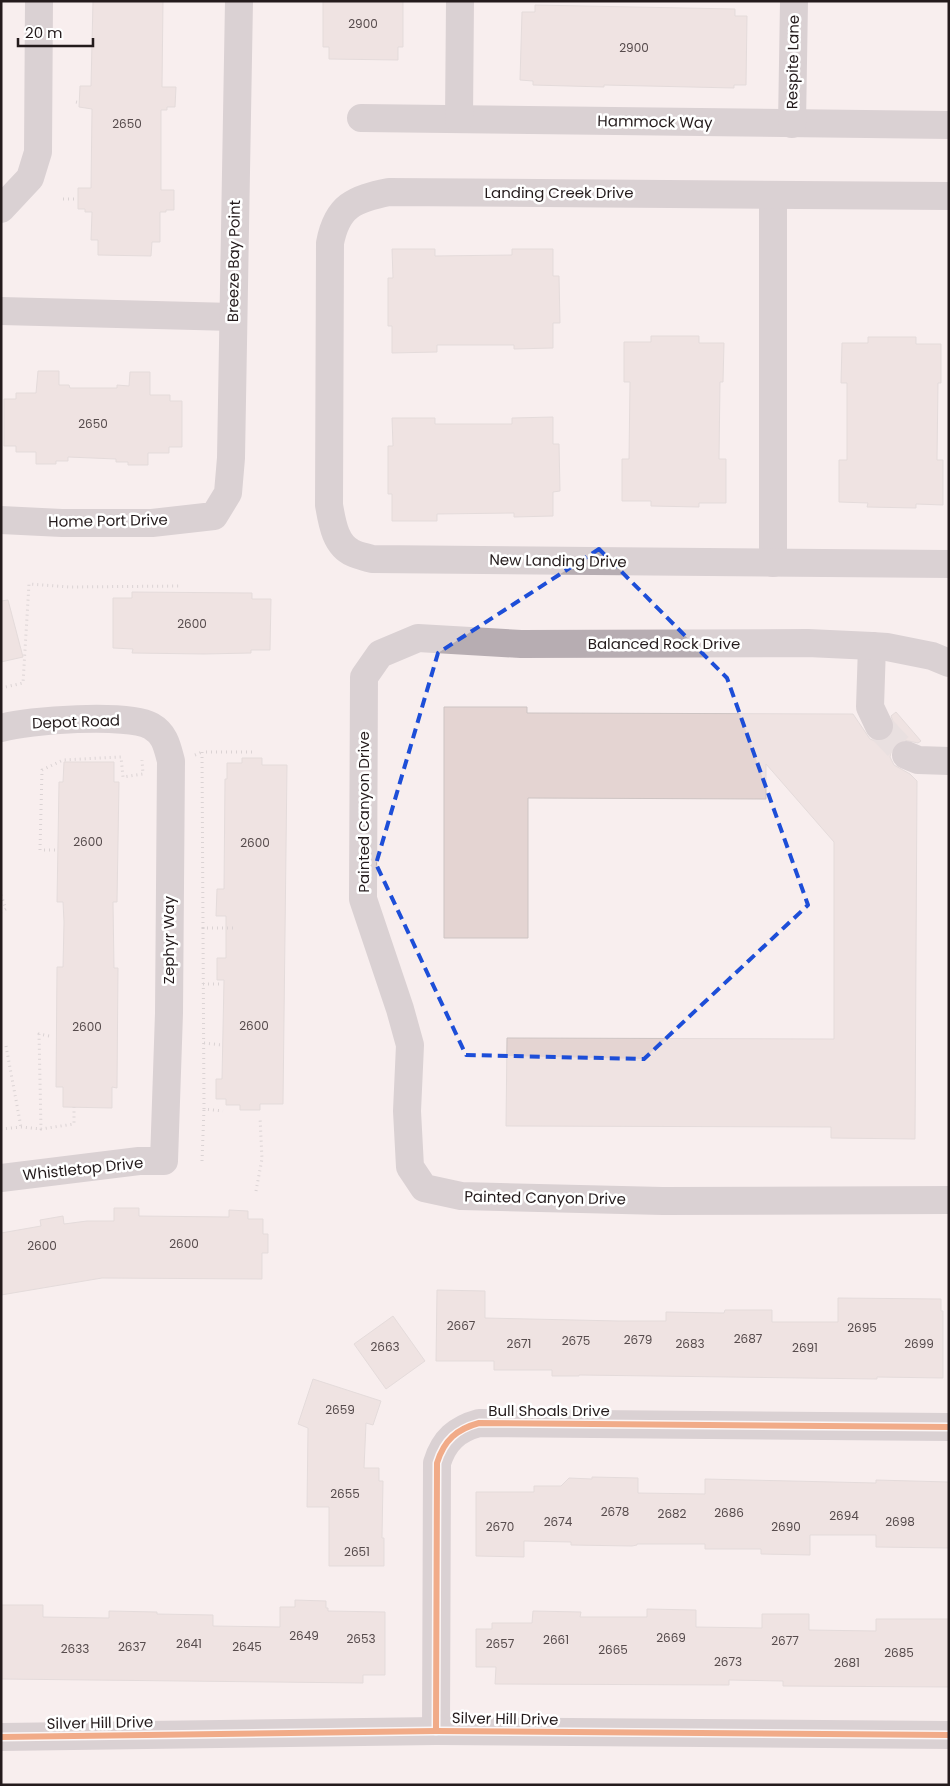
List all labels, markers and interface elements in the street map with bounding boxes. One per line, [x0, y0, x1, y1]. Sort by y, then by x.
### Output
scale bar [18, 15, 92, 47]
house number: 2900 [348, 15, 378, 32]
street label: Respite Lane [781, 15, 804, 109]
text: 20 m [25, 22, 63, 43]
house number: 2900 [619, 39, 649, 56]
street label: Hammock Way [597, 110, 713, 133]
house number: 2650 [112, 115, 142, 132]
street label: Landing Creek Drive [485, 182, 633, 203]
street label: Breeze Bay Point [222, 200, 245, 322]
house number: 2650 [78, 415, 108, 432]
street label: Home Port Drive [48, 509, 168, 532]
street label: New Landing Drive [489, 549, 627, 572]
house number: 2600 [177, 615, 207, 632]
street label: Balanced Rock Drive [588, 633, 740, 654]
street label: Depot Road [32, 709, 120, 734]
street label: Painted Canyon Drive [353, 731, 374, 893]
house number: 2600 [73, 833, 103, 850]
house number: 2600 [240, 834, 270, 851]
street label: Zephyr Way [158, 895, 179, 984]
house number: 2600 [239, 1017, 269, 1034]
house number: 2600 [72, 1018, 102, 1035]
street label: Whistletop Drive [22, 1152, 144, 1185]
street label: Painted Canyon Drive [464, 1186, 626, 1209]
house number: 2600 [169, 1235, 199, 1252]
house number: 2600 [27, 1237, 57, 1254]
house number: 2667 [447, 1317, 476, 1334]
house number: 2695 [847, 1319, 877, 1336]
house number: 2687 [734, 1330, 763, 1347]
house number: 2679 [624, 1331, 652, 1348]
house number: 2675 [562, 1332, 590, 1349]
house number: 2671 [507, 1335, 531, 1352]
house number: 2683 [675, 1335, 705, 1352]
house number: 2699 [904, 1335, 934, 1352]
house number: 2663 [370, 1338, 400, 1355]
house number: 2691 [792, 1339, 818, 1356]
street label: Bull Shoals Drive [488, 1400, 610, 1421]
house number: 2659 [325, 1401, 355, 1418]
house number: 2655 [330, 1485, 360, 1502]
house number: 2678 [601, 1503, 629, 1520]
house number: 2686 [714, 1504, 744, 1521]
house number: 2682 [658, 1505, 687, 1522]
house number: 2694 [829, 1507, 859, 1524]
house number: 2674 [544, 1513, 573, 1530]
house number: 2698 [885, 1513, 915, 1530]
house number: 2670 [486, 1518, 514, 1535]
house number: 2690 [771, 1518, 801, 1535]
house number: 2651 [344, 1543, 370, 1560]
house number: 2649 [289, 1627, 319, 1644]
house number: 2669 [656, 1629, 686, 1646]
house number: 2653 [346, 1630, 376, 1647]
house number: 2661 [543, 1631, 569, 1648]
house number: 2677 [771, 1632, 799, 1649]
house number: 2641 [176, 1635, 202, 1652]
house number: 2657 [486, 1635, 515, 1652]
house number: 2637 [118, 1638, 147, 1655]
house number: 2645 [232, 1638, 262, 1655]
house number: 2633 [61, 1640, 89, 1657]
house number: 2665 [598, 1641, 628, 1658]
house number: 2685 [884, 1644, 914, 1661]
house number: 2673 [714, 1653, 742, 1670]
house number: 2681 [834, 1654, 860, 1671]
street label: Silver Hill Drive [452, 1707, 558, 1730]
street label: Silver Hill Drive [47, 1711, 153, 1734]

